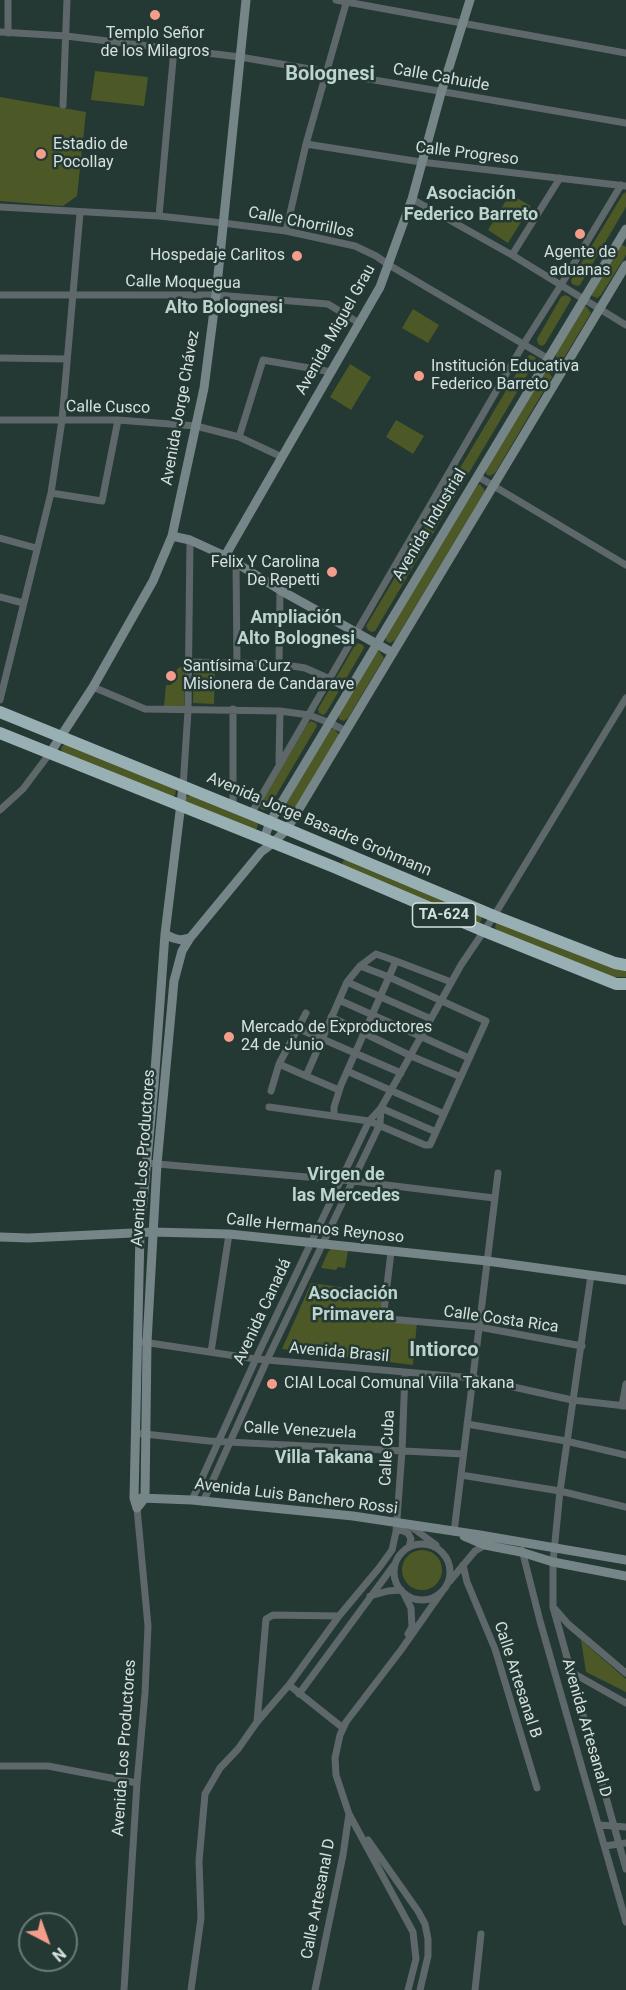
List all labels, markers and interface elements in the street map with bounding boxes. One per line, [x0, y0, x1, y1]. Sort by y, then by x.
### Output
marker: Templo Señor de los Milagros [148, 8, 162, 22]
place label: Templo Señor de los Milagros [101, 24, 209, 62]
street label: Calle Cahuide [391, 60, 491, 96]
district label: Bolognesi [285, 63, 375, 87]
place label: Estadio de Pocollay [53, 135, 128, 173]
street label: Calle Progreso [414, 138, 520, 170]
marker: Estadio de Pocollay [34, 147, 48, 161]
district label: Asociación Federico Barreto [404, 183, 538, 226]
street label: Calle Chorrillos [246, 203, 356, 243]
marker: Agente de aduanas [573, 227, 587, 241]
place label: Agente de aduanas [544, 243, 616, 281]
place label: Hospedaje Carlitos [150, 246, 285, 266]
marker: Hospedaje Carlitos [290, 249, 304, 263]
street label: Avenida Miguel Grau [292, 261, 380, 399]
street label: Calle Moquegua [125, 272, 241, 294]
district label: Alto Bolognesi [165, 297, 283, 319]
street label: Avenida Jorge Chávez [158, 329, 204, 487]
place label: Institución Educativa Federico Barreto [431, 357, 579, 395]
marker: Institución Educativa Federico Barreto [412, 369, 426, 383]
street label: Calle Cusco [66, 398, 150, 418]
street label: Avenida Industrial [389, 466, 471, 584]
place label: Felix Y Carolina De Repetti [211, 553, 320, 591]
marker: Felix Y Carolina De Repetti [325, 565, 339, 579]
district label: Ampliación Alto Bolognesi [237, 607, 355, 650]
place label: Santísima Curz Misionera de Candarave [183, 657, 354, 695]
marker: Santísima Curz Misionera de Candarave [164, 669, 178, 683]
street label: Avenida Jorge Basadre Grohmann [204, 769, 434, 881]
road number: TA-624 [412, 903, 476, 927]
place label: Mercado de Exproductores 24 de Junio [241, 1018, 432, 1056]
marker: Mercado de Exproductores 24 de Junio [222, 1030, 236, 1044]
street label: Avenida Los Productores [128, 1069, 160, 1247]
district label: Virgen de las Mercedes [292, 1164, 400, 1206]
street label: Calle Hermanos Reynoso [225, 1210, 405, 1248]
street label: Avenida Canadá [230, 1256, 296, 1368]
district label: Asociación Primavera [308, 1283, 398, 1326]
street label: Calle Costa Rica [442, 1302, 560, 1338]
street label: Avenida Brasil [288, 1339, 390, 1367]
district label: Intiorco [409, 1339, 479, 1363]
place label: CIAI Local Comunal Villa Takana [284, 1374, 514, 1394]
marker: CIAI Local Comunal Villa Takana [265, 1377, 279, 1391]
street label: Calle Cuba [376, 1409, 400, 1487]
street label: Calle Venezuela [243, 1418, 357, 1444]
district label: Villa Takana [275, 1447, 373, 1469]
street label: Avenida Luis Banchero Rossi [193, 1475, 399, 1519]
street label: Calle Artesanal B [489, 1619, 545, 1741]
street label: Avenida Artesanal D [557, 1656, 615, 1800]
street label: Avenida Los Productores [109, 1659, 141, 1837]
street label: Calle Artesanal D [298, 1837, 340, 1961]
north arrow [18, 1912, 78, 1972]
text: N [48, 1944, 69, 1965]

